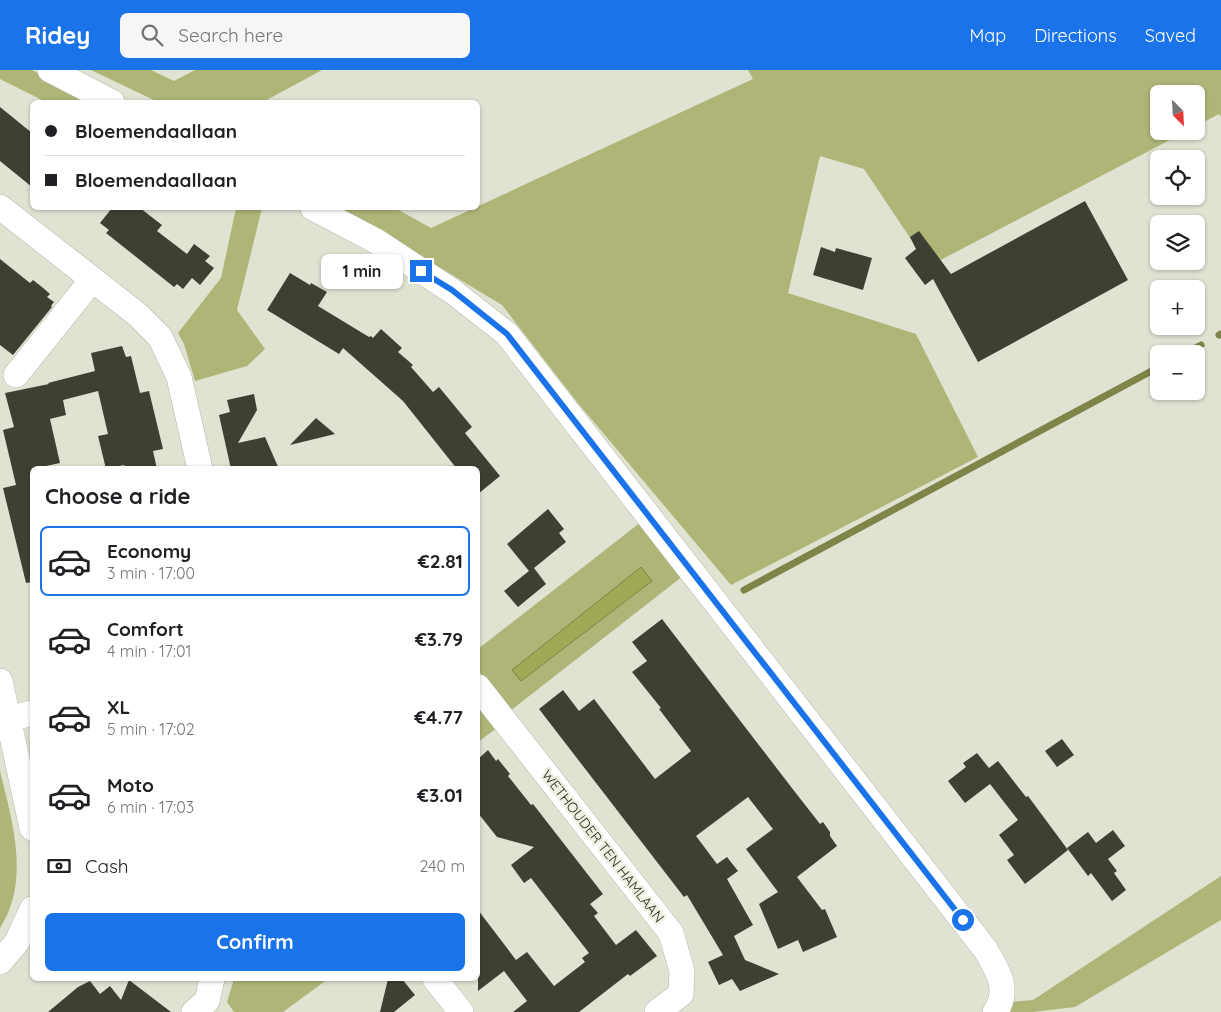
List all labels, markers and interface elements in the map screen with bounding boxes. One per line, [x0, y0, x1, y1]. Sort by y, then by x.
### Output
search box [120, 13, 470, 58]
text: Ridey [25, 20, 90, 50]
icon: search [138, 21, 166, 49]
text: Search here [178, 23, 283, 47]
text: Map [969, 24, 1006, 47]
text: Directions [1034, 24, 1117, 47]
text: Saved [1145, 24, 1196, 47]
north arrow [1150, 85, 1205, 140]
map controls [1150, 85, 1205, 400]
text: Bloemendaallaan [75, 119, 237, 143]
button: locate [1150, 150, 1205, 205]
text: Bloemendaallaan [75, 168, 237, 192]
button: layers [1150, 215, 1205, 270]
callout: 1 min [321, 254, 404, 288]
route end [410, 260, 432, 282]
text: 1 min [343, 261, 381, 281]
button: + [1150, 280, 1205, 335]
button: − [1150, 345, 1205, 400]
text: Choose a ride [45, 482, 190, 510]
icon: car [47, 539, 92, 584]
text: Economy [107, 539, 191, 563]
text: €2.81 [418, 549, 463, 573]
text: 3 min · 17:00 [107, 563, 195, 583]
icon: car [47, 617, 92, 662]
text: Comfort [107, 617, 184, 641]
text: €3.79 [415, 627, 463, 651]
text: 4 min · 17:01 [107, 641, 191, 661]
icon: car [47, 695, 92, 740]
text: XL [107, 695, 130, 719]
text: €4.77 [414, 705, 463, 729]
text: 5 min · 17:02 [107, 719, 195, 739]
street label: WETHOUDER TEN HAMLAAN [538, 766, 668, 926]
icon: car [47, 773, 92, 818]
text: Moto [107, 773, 154, 797]
text: €3.01 [417, 783, 463, 807]
text: 6 min · 17:03 [107, 797, 194, 817]
icon: cash [45, 852, 73, 880]
text: Cash [85, 854, 129, 878]
text: 240 m [419, 856, 465, 876]
route start [952, 909, 974, 931]
button: Confirm [45, 913, 465, 971]

